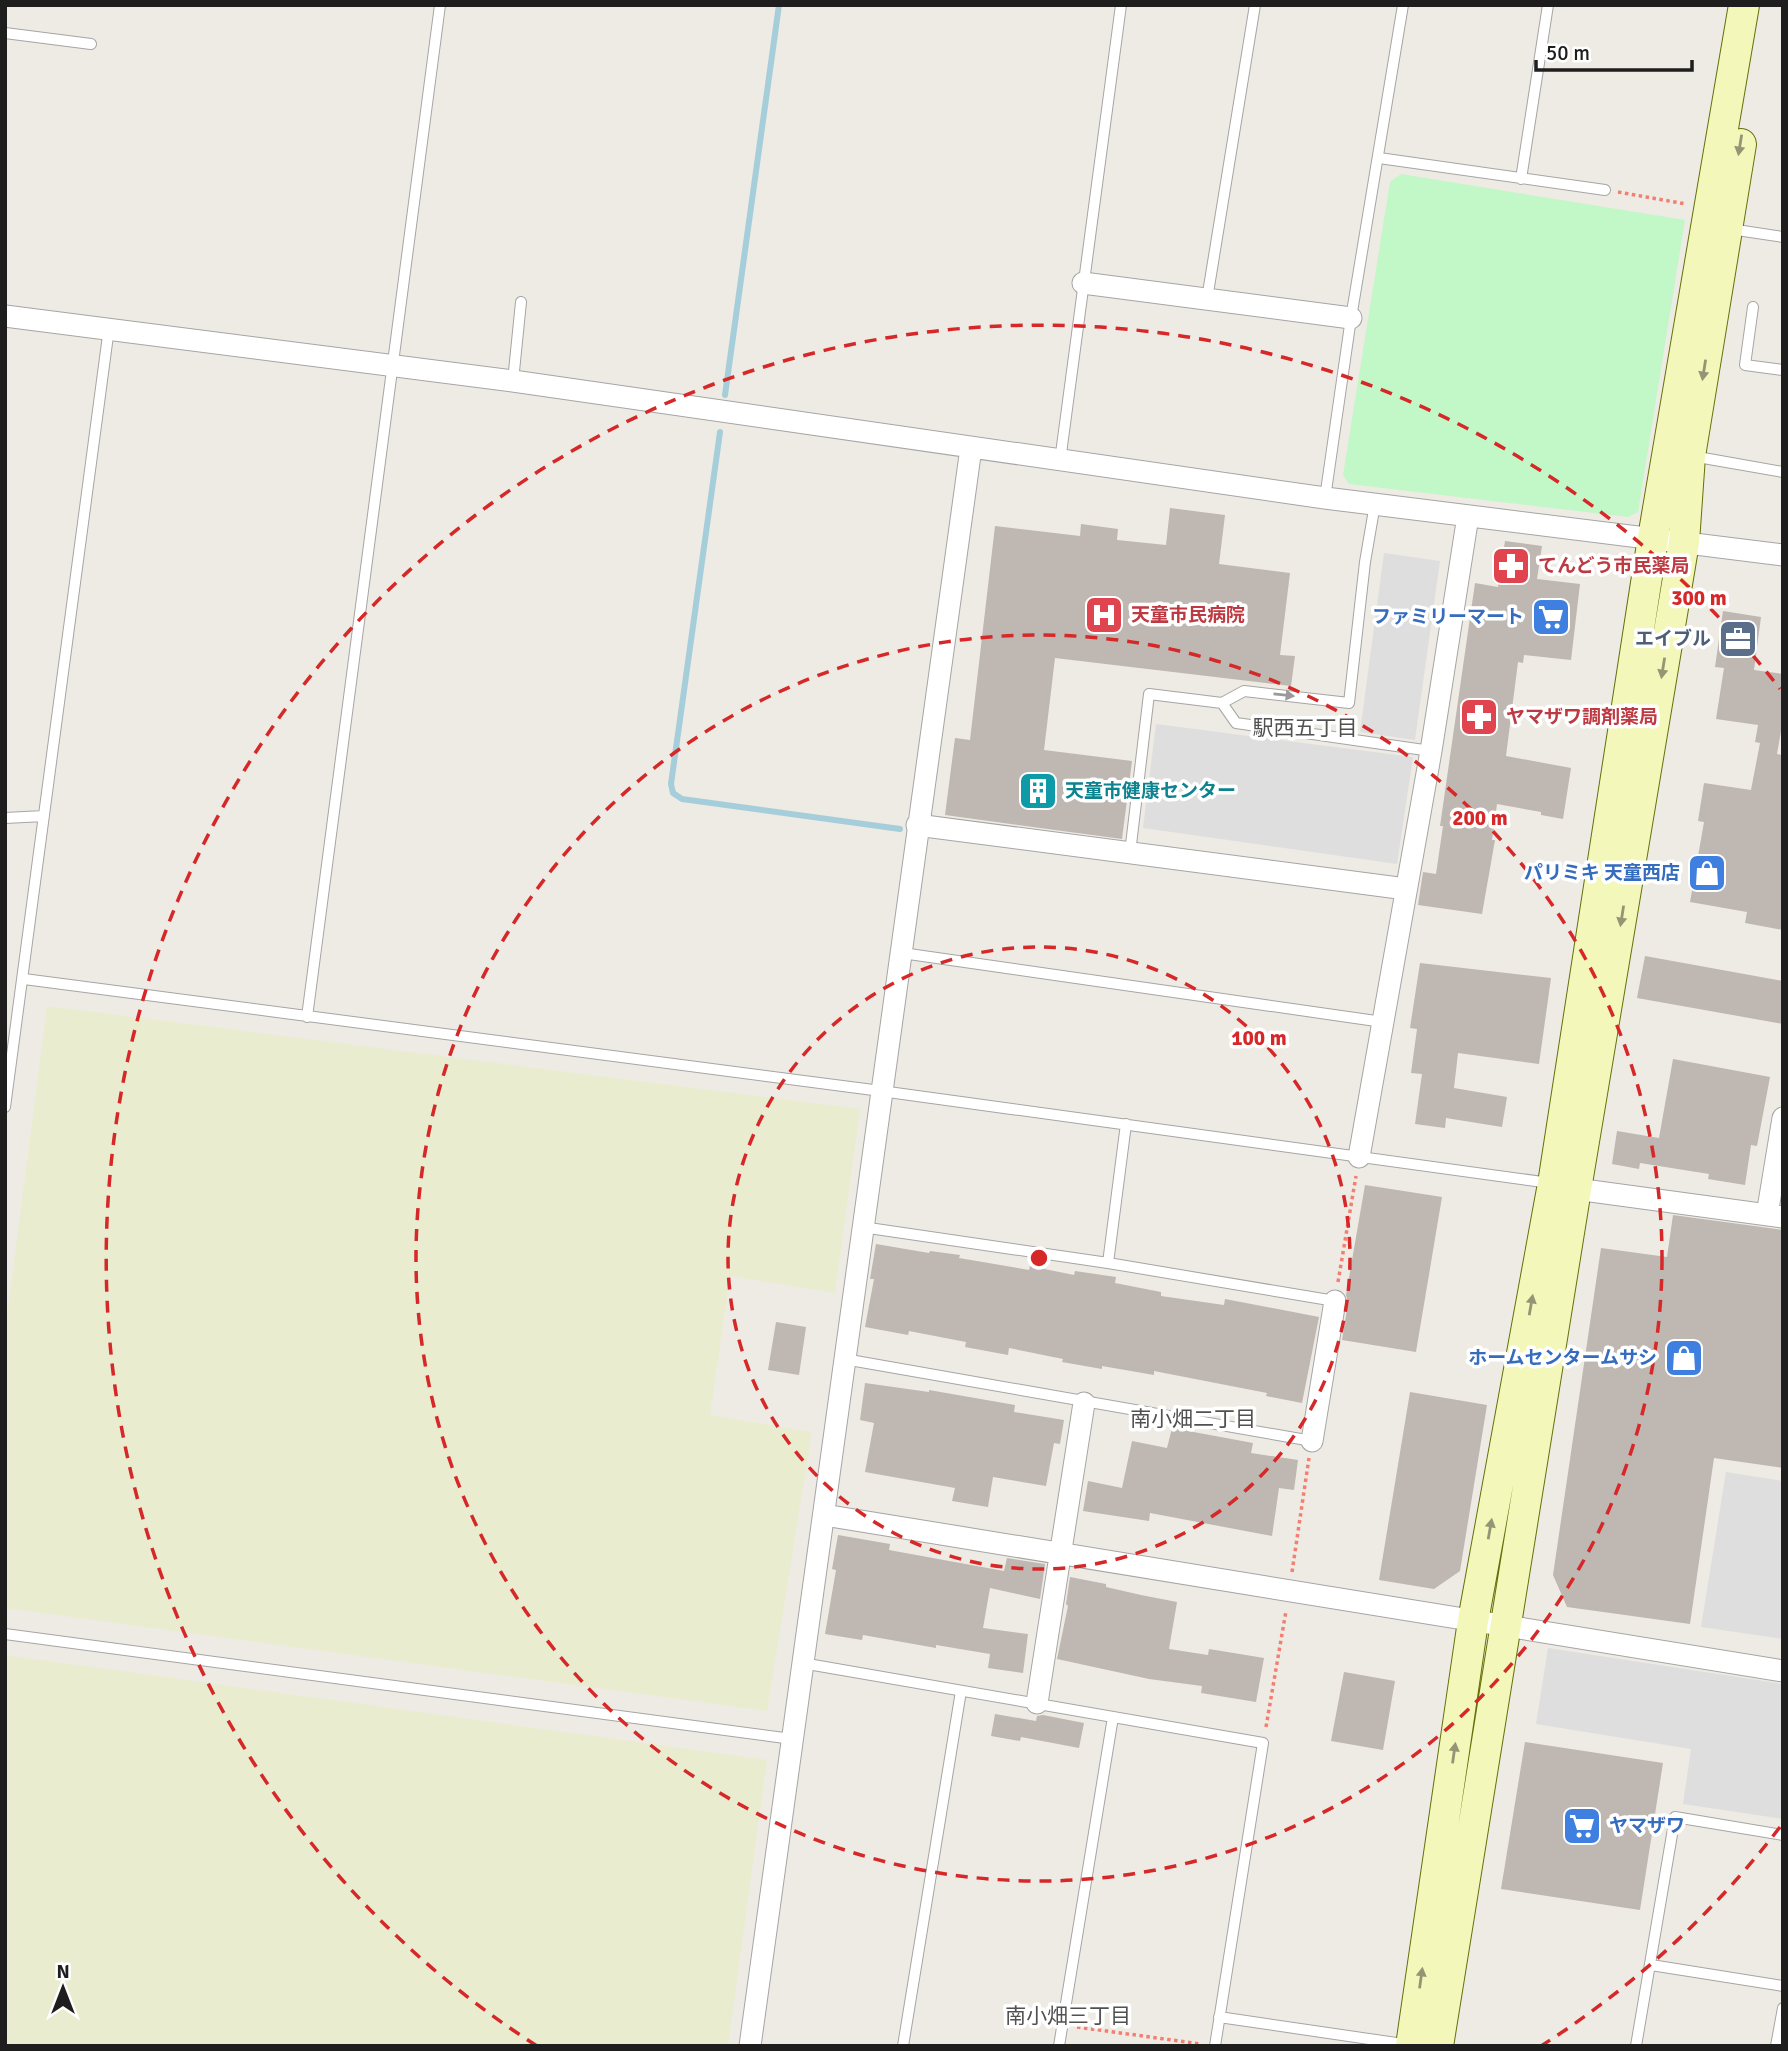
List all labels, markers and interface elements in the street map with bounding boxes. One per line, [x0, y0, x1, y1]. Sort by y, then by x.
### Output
scale bar [1536, 28, 1692, 72]
text: 50 m [1546, 40, 1590, 66]
one-way arrow [1734, 134, 1745, 156]
one-way arrow [1698, 359, 1709, 381]
pharmacy icon: てんどう市民薬局 [1490, 545, 1532, 587]
place label: てんどう市民薬局 [1538, 554, 1689, 578]
text: 300 m [1671, 585, 1727, 611]
hospital icon: 天童市民病院 [1083, 594, 1125, 636]
supermarket icon: ファミリーマート [1530, 596, 1572, 638]
place label: 天童市民病院 [1131, 603, 1245, 627]
place label: ファミリーマート [1372, 605, 1524, 629]
office icon: エイブル [1717, 618, 1759, 660]
place label: エイブル [1635, 627, 1711, 651]
one-way arrow [1657, 657, 1668, 679]
one-way arrow [1273, 690, 1295, 701]
pharmacy icon: ヤマザワ調剤薬局 [1458, 696, 1500, 738]
place label: ヤマザワ調剤薬局 [1506, 705, 1658, 729]
district label: 駅西五丁目 [1253, 715, 1358, 741]
building icon: 天童市健康センター [1017, 770, 1059, 812]
place label: 天童市健康センター [1065, 779, 1236, 803]
text: 200 m [1452, 805, 1508, 831]
shop icon: パリミキ 天童西店 [1686, 852, 1728, 894]
place label: パリミキ 天童西店 [1524, 861, 1680, 885]
one-way arrow [1616, 905, 1627, 927]
text: 100 m [1231, 1025, 1287, 1051]
centre of rings [1027, 1246, 1051, 1270]
one-way arrow [1526, 1294, 1537, 1316]
shop icon: ホームセンタームサシ [1663, 1337, 1705, 1379]
place label: ホームセンタームサシ [1468, 1346, 1657, 1370]
district label: 南小畑二丁目 [1130, 1406, 1256, 1432]
one-way arrow [1485, 1517, 1496, 1539]
one-way arrow [1449, 1742, 1460, 1764]
supermarket icon: ヤマザワ [1561, 1805, 1603, 1847]
place label: ヤマザワ [1609, 1814, 1685, 1838]
north arrow [28, 1953, 98, 2023]
text: N [56, 1960, 70, 1984]
one-way arrow [1416, 1967, 1427, 1989]
district label: 南小畑三丁目 [1005, 2003, 1131, 2029]

